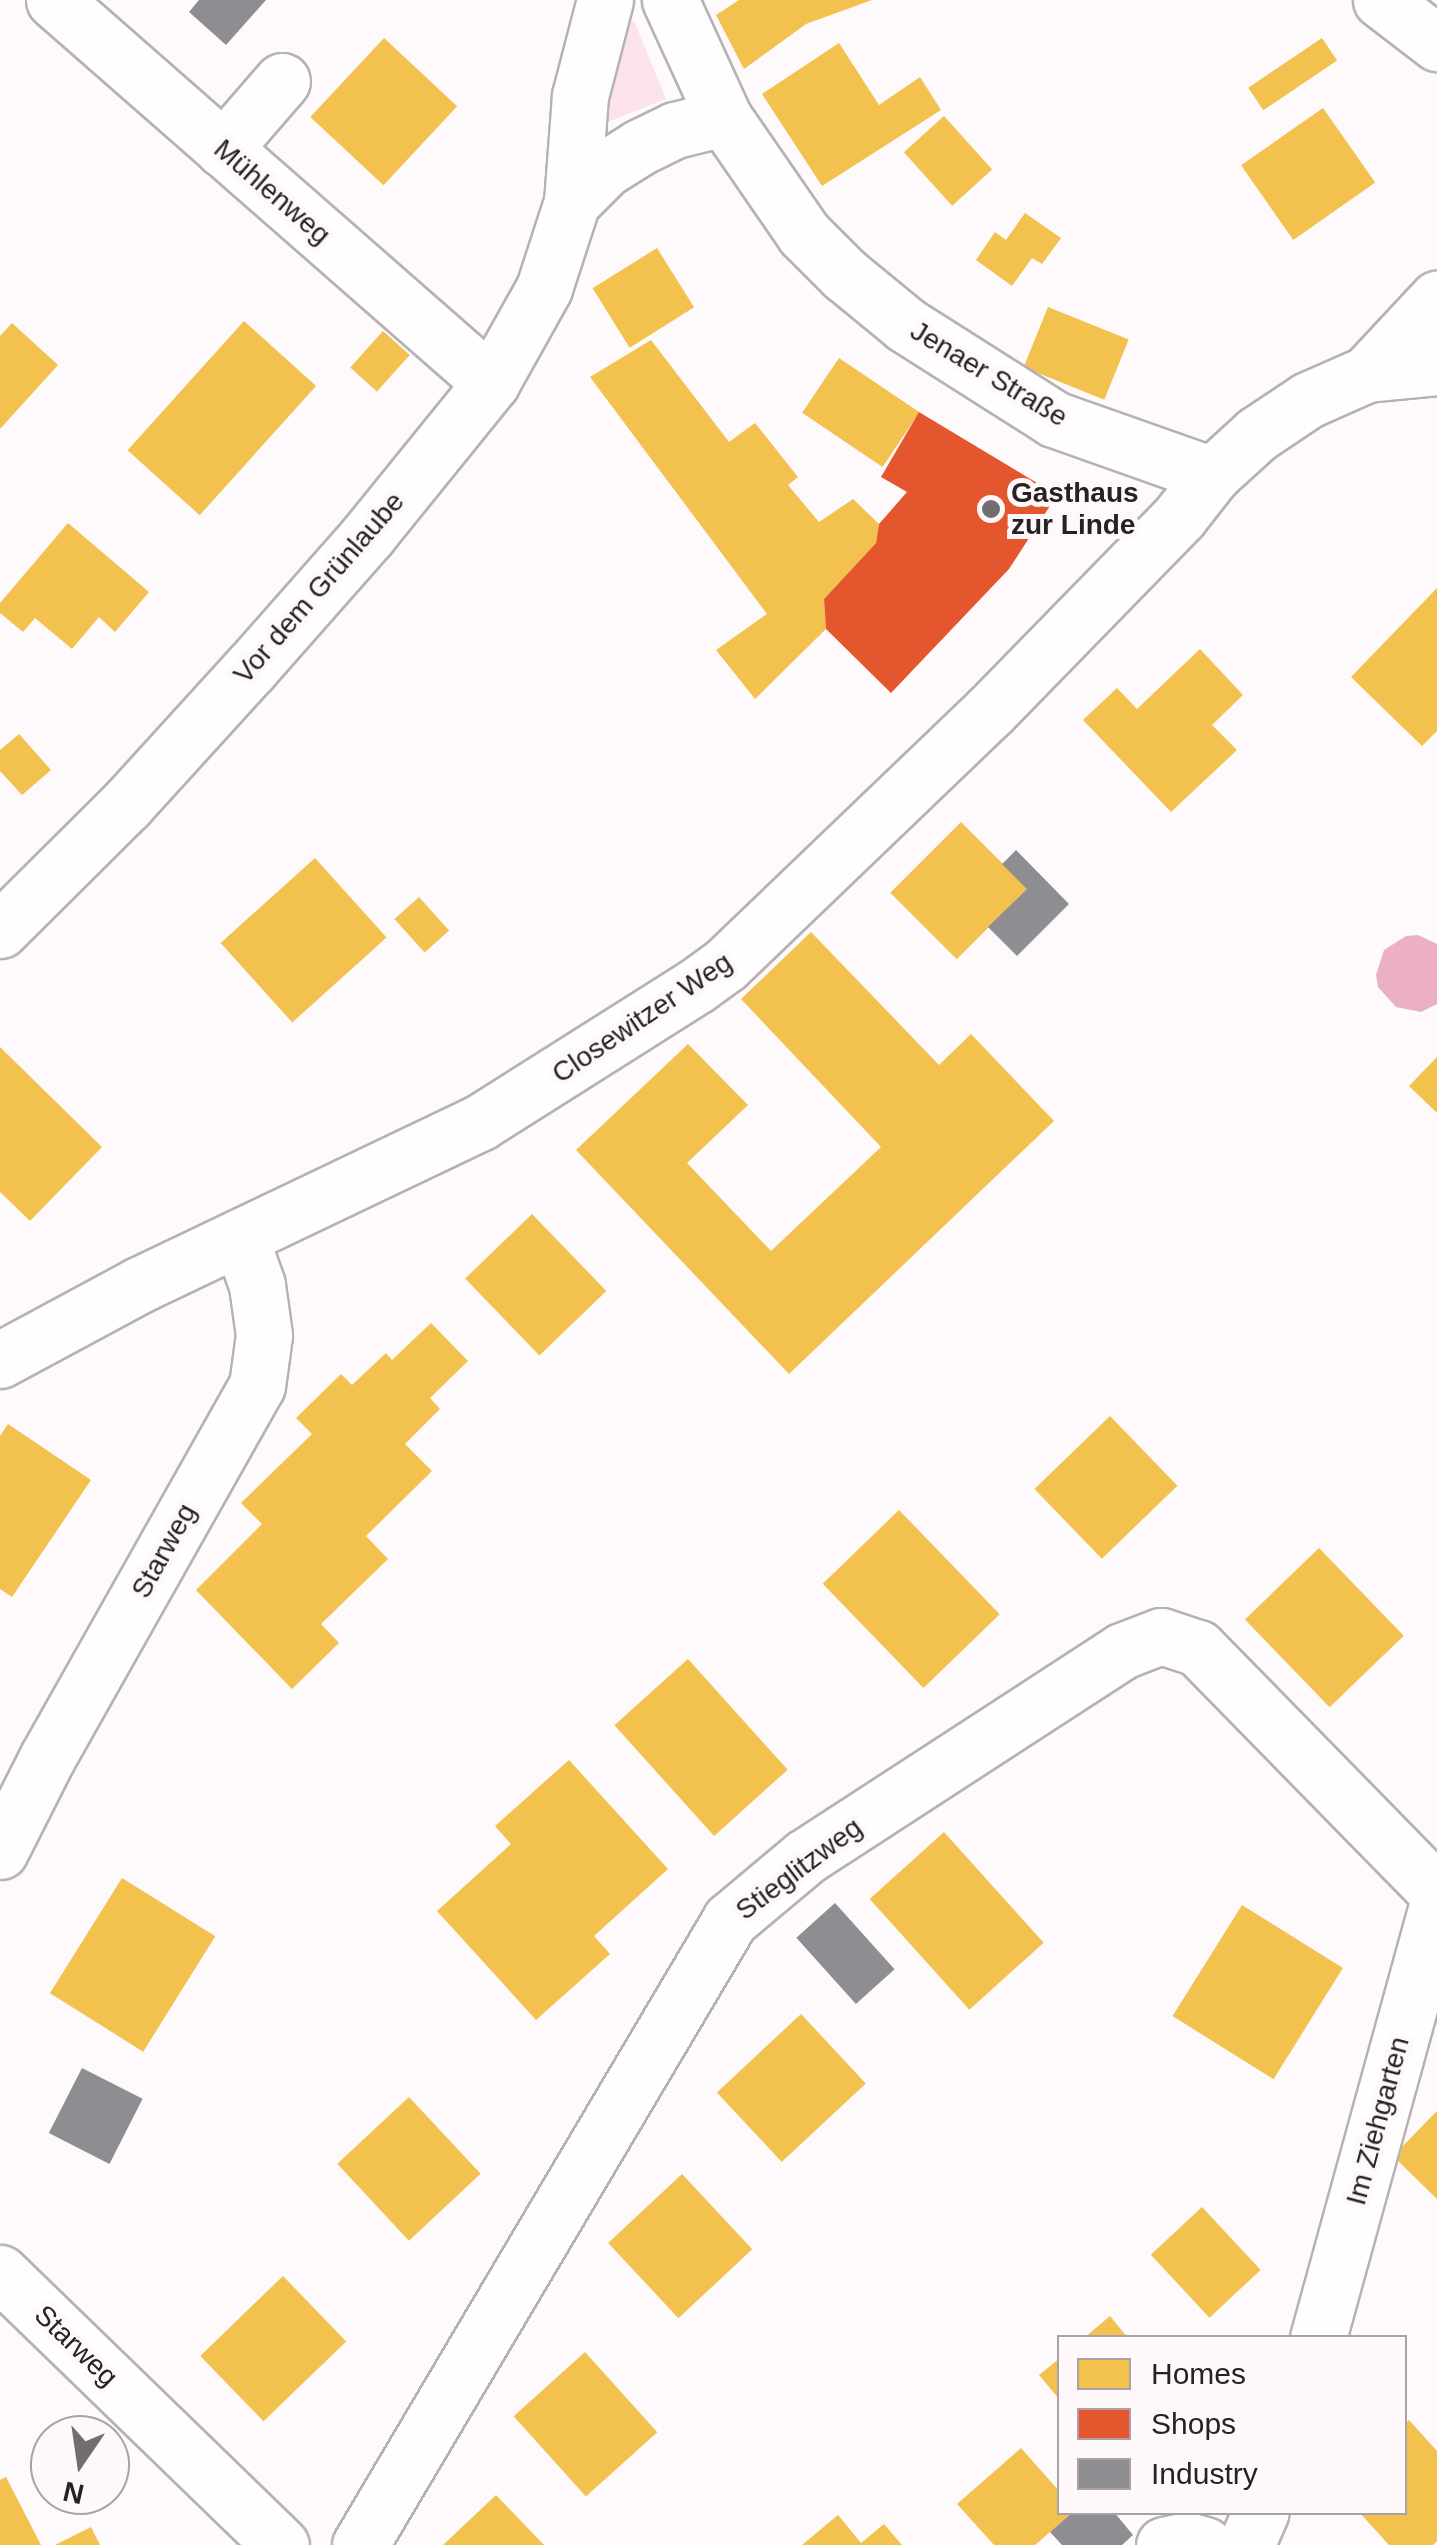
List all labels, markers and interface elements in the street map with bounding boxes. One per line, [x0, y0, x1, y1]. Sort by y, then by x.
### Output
street label: Mühlenweg [207, 132, 337, 252]
street label: Jenaer Straße [904, 314, 1074, 434]
place label: Gasthaus zur Linde [1011, 476, 1139, 542]
street label: Vor dem Grünlaube [227, 485, 411, 691]
marker: Gasthaus zur Linde [980, 498, 1002, 520]
street label: Closewitzer Weg [546, 945, 738, 1091]
street label: Starweg [124, 1498, 204, 1604]
street label: Stieglitzweg [729, 1811, 869, 1927]
street label: Im Ziehgarten [1339, 2033, 1417, 2209]
street label: Starweg [27, 2298, 125, 2394]
legend [1057, 2335, 1407, 2515]
text: Homes [1151, 2357, 1246, 2390]
text: Shops [1151, 2407, 1236, 2440]
north arrow [30, 2415, 130, 2515]
text: Industry [1151, 2457, 1258, 2490]
text: N [60, 2475, 87, 2510]

